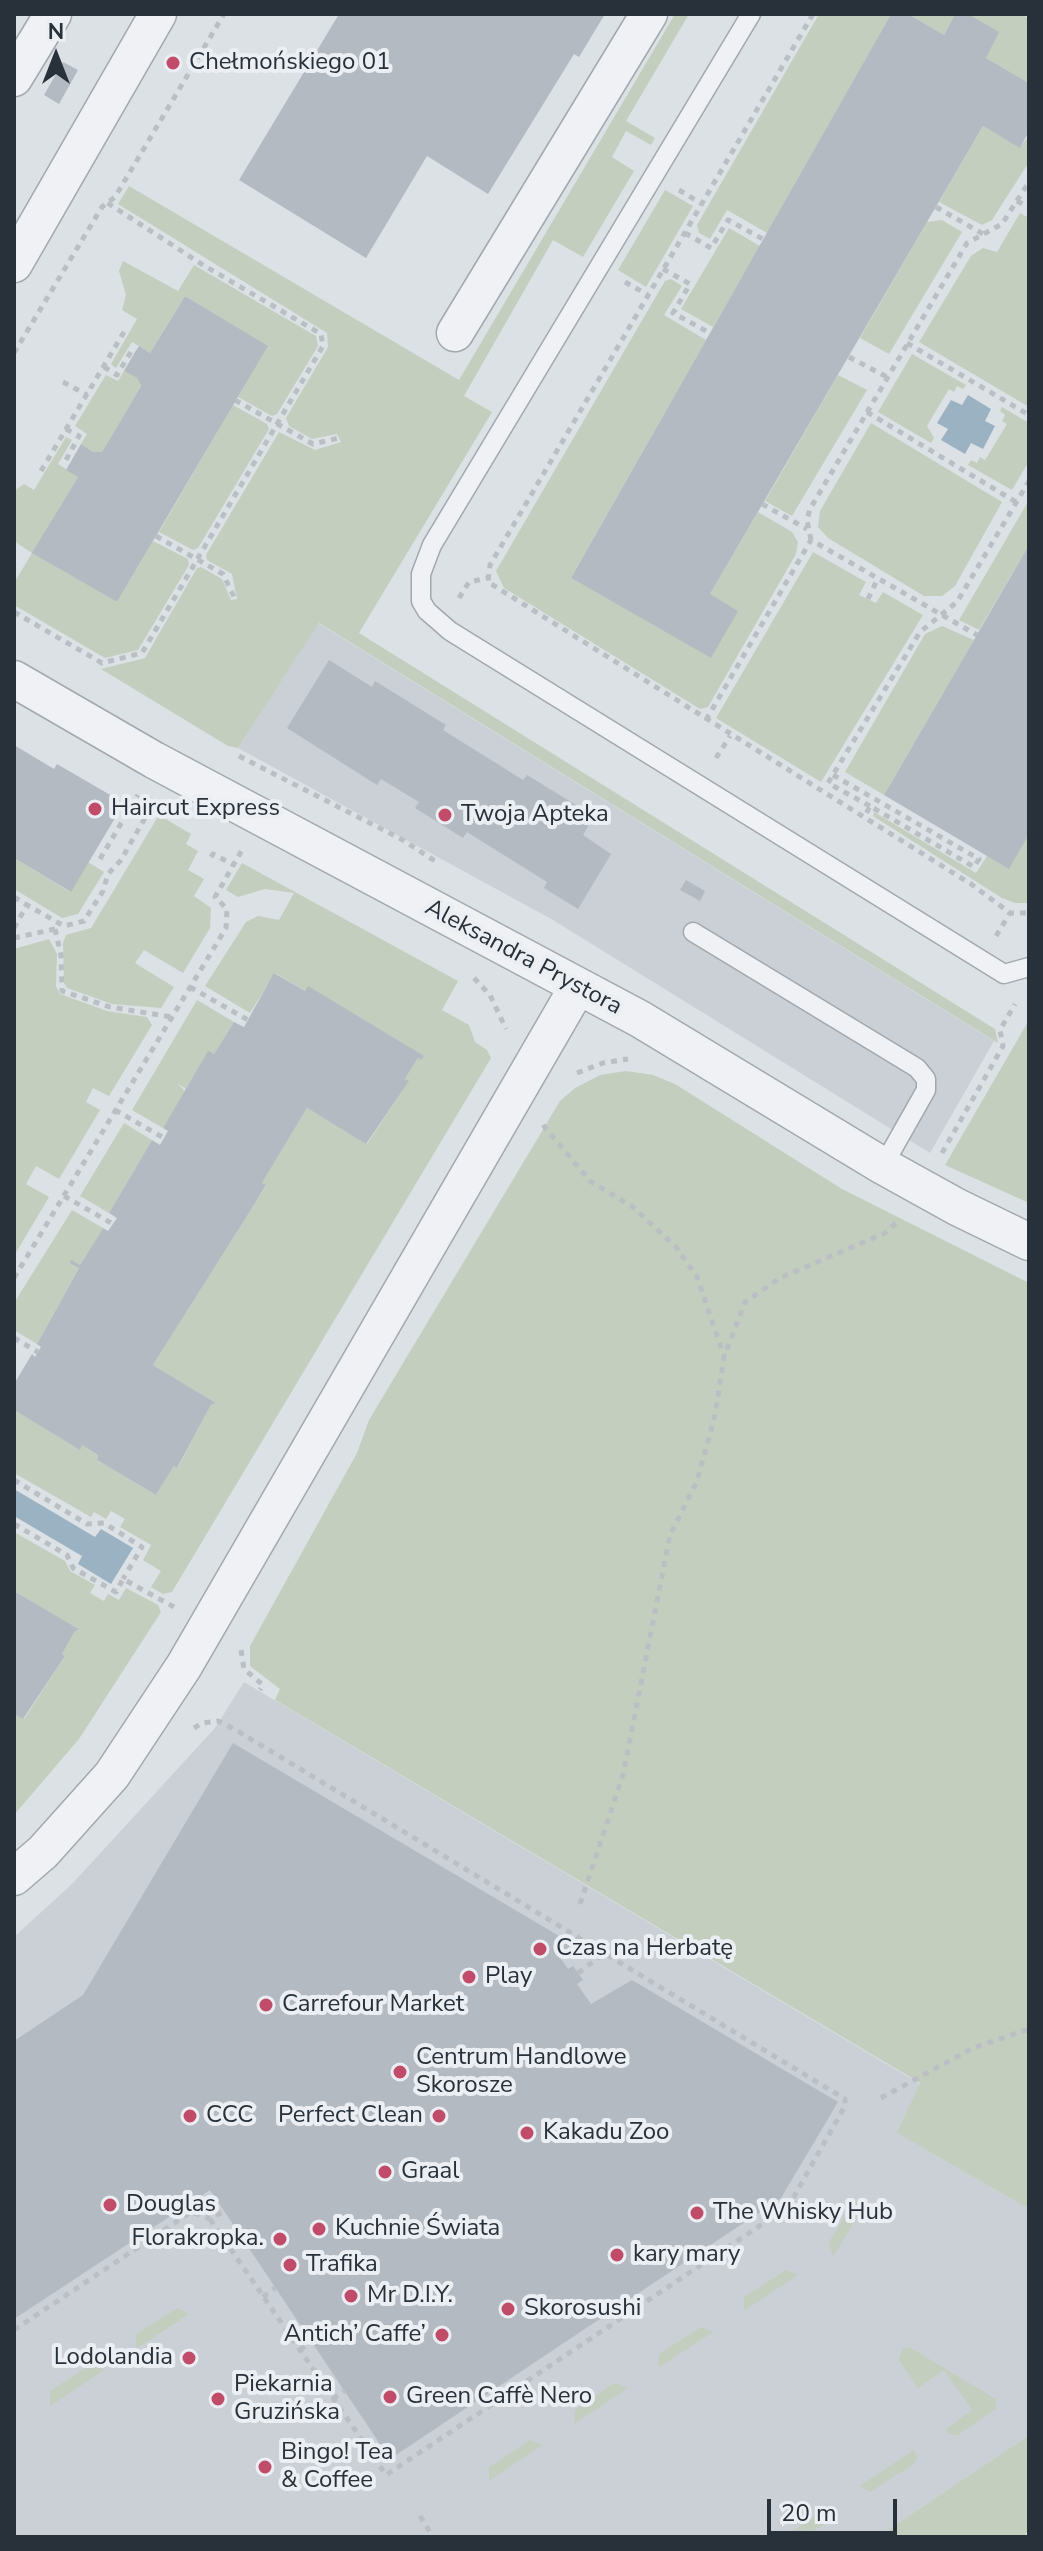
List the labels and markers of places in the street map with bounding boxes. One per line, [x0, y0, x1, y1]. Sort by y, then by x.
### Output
place label: Chełmońskiego 01 [189, 49, 390, 77]
marker: Chełmońskiego 01 [164, 54, 182, 72]
place label: Haircut Express [111, 795, 280, 823]
marker: Haircut Express [86, 800, 104, 818]
place label: Twoja Apteka [461, 801, 609, 829]
marker: Twoja Apteka [436, 806, 454, 824]
place label: Czas na Herbatę [556, 1935, 733, 1963]
marker: Czas na Herbatę [531, 1940, 549, 1958]
place label: Play [485, 1963, 532, 1991]
marker: Play [460, 1968, 478, 1986]
place label: Carrefour Market [282, 1991, 464, 2019]
marker: Carrefour Market [257, 1996, 275, 2014]
place label: Centrum Handlowe Skorosze [416, 2044, 626, 2100]
marker: Centrum Handlowe Skorosze [391, 2063, 409, 2081]
place label: CCC [206, 2102, 253, 2130]
place label: Perfect Clean [278, 2102, 423, 2130]
marker: CCC [181, 2107, 199, 2125]
marker: Perfect Clean [430, 2107, 448, 2125]
place label: Kakadu Zoo [543, 2119, 669, 2147]
marker: Kakadu Zoo [518, 2124, 536, 2142]
place label: Graal [401, 2158, 459, 2186]
marker: Graal [376, 2163, 394, 2181]
place label: Douglas [126, 2191, 216, 2219]
marker: Douglas [101, 2196, 119, 2214]
place label: The Whisky Hub [713, 2199, 893, 2227]
marker: The Whisky Hub [688, 2204, 706, 2222]
place label: Kuchnie Świata [335, 2215, 500, 2243]
marker: Kuchnie Świata [310, 2220, 328, 2238]
place label: Florakropka. [131, 2225, 264, 2253]
marker: Florakropka. [271, 2230, 289, 2248]
place label: kary mary [633, 2241, 740, 2269]
marker: kary mary [608, 2246, 626, 2264]
place label: Trafika [306, 2251, 378, 2279]
marker: Trafika [281, 2256, 299, 2274]
place label: Mr D.I.Y. [367, 2282, 453, 2310]
marker: Mr D.I.Y. [342, 2287, 360, 2305]
place label: Skorosushi [524, 2295, 641, 2323]
marker: Skorosushi [499, 2300, 517, 2318]
place label: Antich’ Caffe’ [284, 2321, 426, 2349]
marker: Antich’ Caffe’ [433, 2326, 451, 2344]
place label: Lodolandia [54, 2344, 173, 2372]
marker: Lodolandia [180, 2349, 198, 2367]
place label: Piekarnia Gruzińska [234, 2371, 340, 2427]
place label: Green Caffè Nero [406, 2383, 592, 2411]
marker: Green Caffè Nero [381, 2388, 399, 2406]
marker: Piekarnia Gruzińska [209, 2390, 227, 2408]
place label: Bingo! Tea & Coffee [281, 2439, 394, 2495]
marker: Bingo! Tea & Coffee [256, 2458, 274, 2476]

